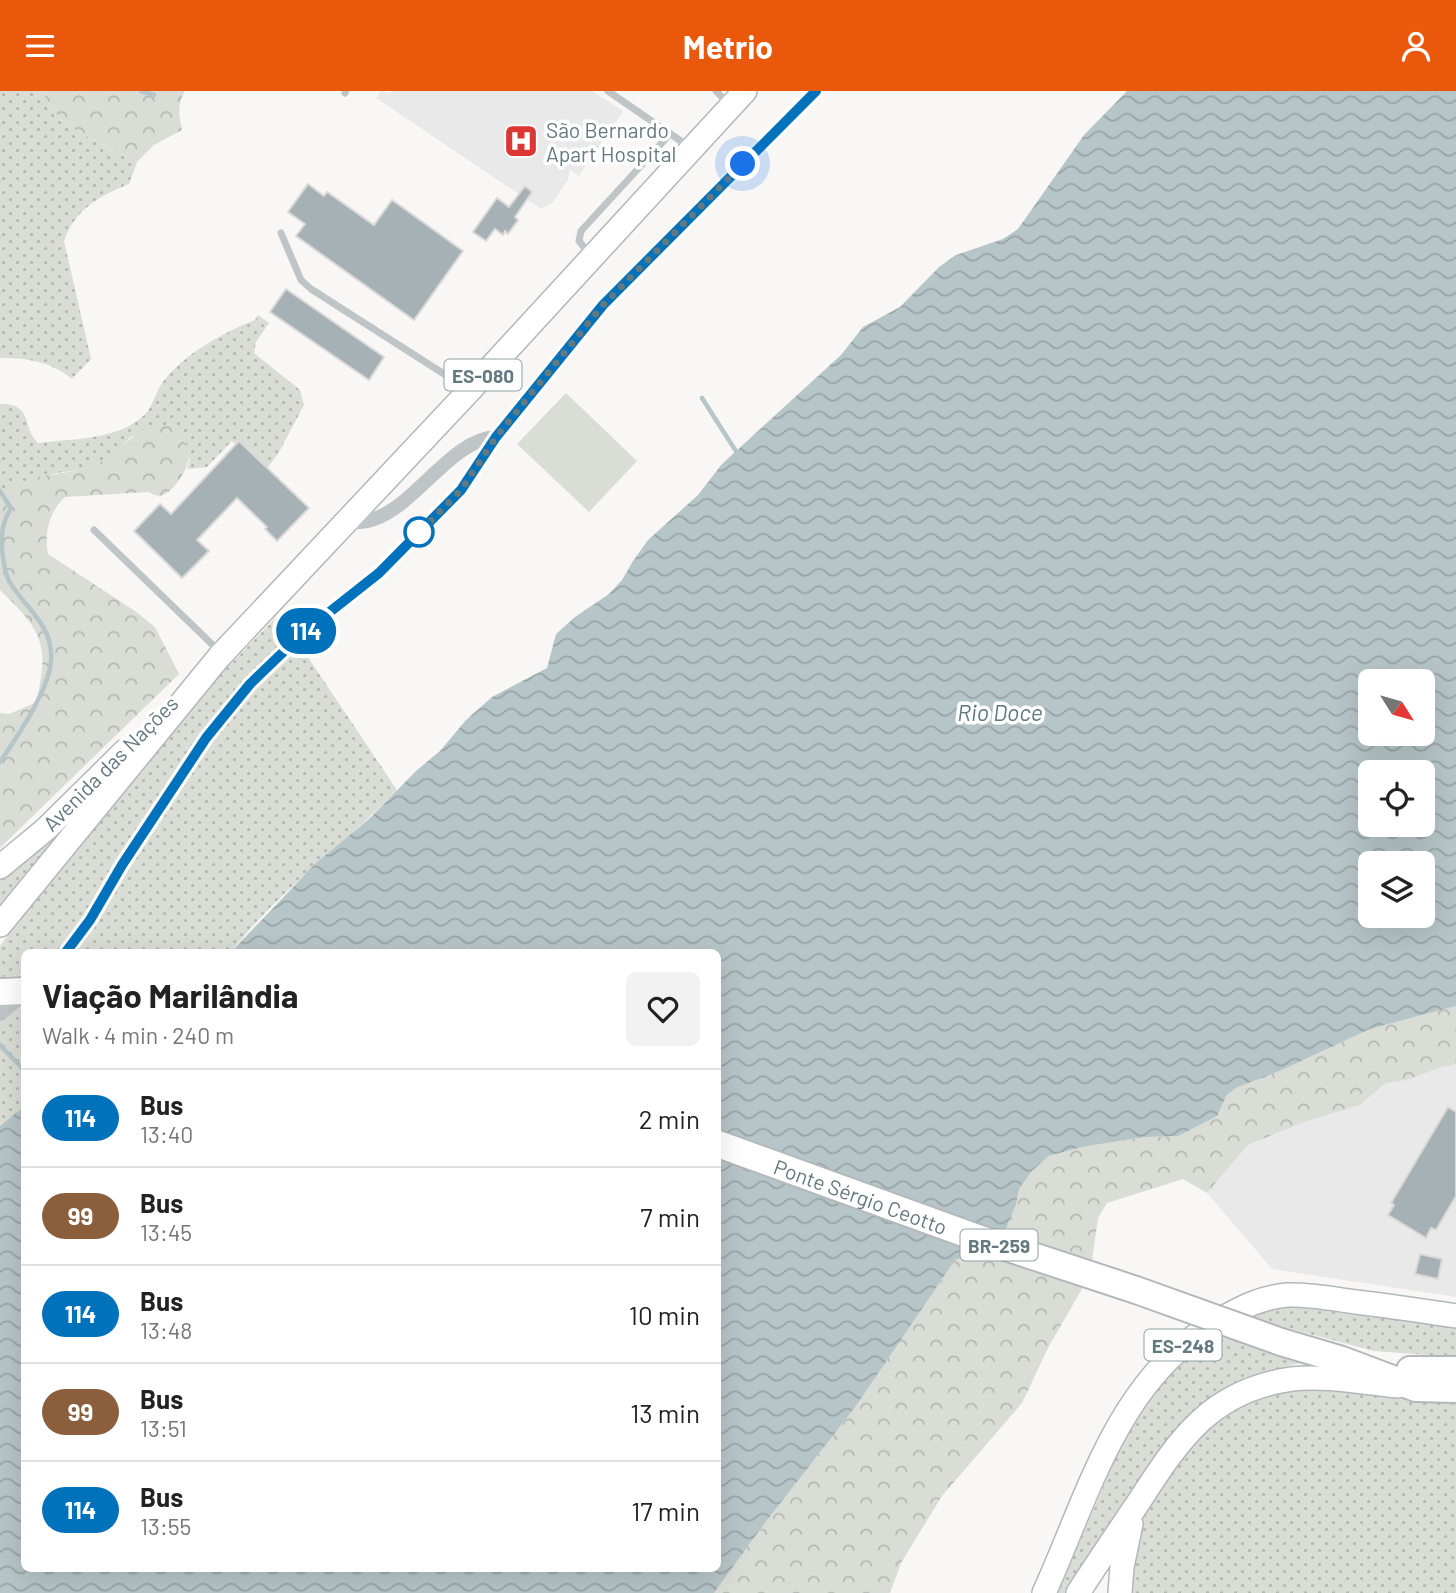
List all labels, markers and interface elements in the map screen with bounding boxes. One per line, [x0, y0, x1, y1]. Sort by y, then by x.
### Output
icon: menu [21, 27, 59, 65]
text: Metrio [683, 27, 773, 65]
icon: person [1397, 27, 1435, 65]
place label: São Bernardo Apart Hospital [546, 117, 676, 166]
hospital icon: São Bernardo Apart Hospital [502, 122, 540, 160]
your location [725, 146, 760, 181]
road number: ES-080 [444, 359, 522, 391]
unlabelled marker [404, 517, 434, 547]
line badge: 114 [266, 608, 346, 654]
text: 114 [290, 616, 322, 645]
north arrow [1358, 669, 1435, 745]
map controls [1358, 669, 1435, 928]
street label: Avenida das Nações [37, 690, 183, 836]
water label: Rio Doce [957, 698, 1043, 726]
button: locate [1358, 760, 1435, 837]
button: layers [1358, 851, 1435, 928]
button: heart [626, 972, 700, 1046]
text: Viação Marilândia [42, 975, 298, 1015]
text: Walk · 4 min · 240 m [42, 1021, 234, 1049]
text: Bus [140, 1089, 183, 1120]
text: 114 [65, 1103, 96, 1132]
text: 2 min [639, 1103, 700, 1134]
text: 13:40 [140, 1120, 193, 1148]
street label: Ponte Sérgio Ceotto [771, 1153, 951, 1239]
text: Bus [140, 1187, 183, 1218]
text: 99 [68, 1201, 93, 1230]
text: 7 min [640, 1201, 700, 1232]
text: 13:45 [140, 1218, 192, 1246]
road number: BR-259 [960, 1229, 1038, 1261]
text: Bus [140, 1285, 183, 1316]
text: 114 [65, 1299, 96, 1328]
text: 10 min [629, 1299, 700, 1330]
text: 13:48 [140, 1316, 192, 1344]
road number: ES-248 [1144, 1329, 1222, 1361]
text: Bus [140, 1383, 183, 1414]
text: 99 [68, 1397, 93, 1426]
text: 13 min [630, 1397, 700, 1428]
text: 13:51 [140, 1414, 187, 1442]
text: Bus [140, 1481, 183, 1512]
text: 114 [65, 1495, 96, 1524]
text: 17 min [631, 1495, 700, 1526]
text: 13:55 [140, 1512, 191, 1540]

